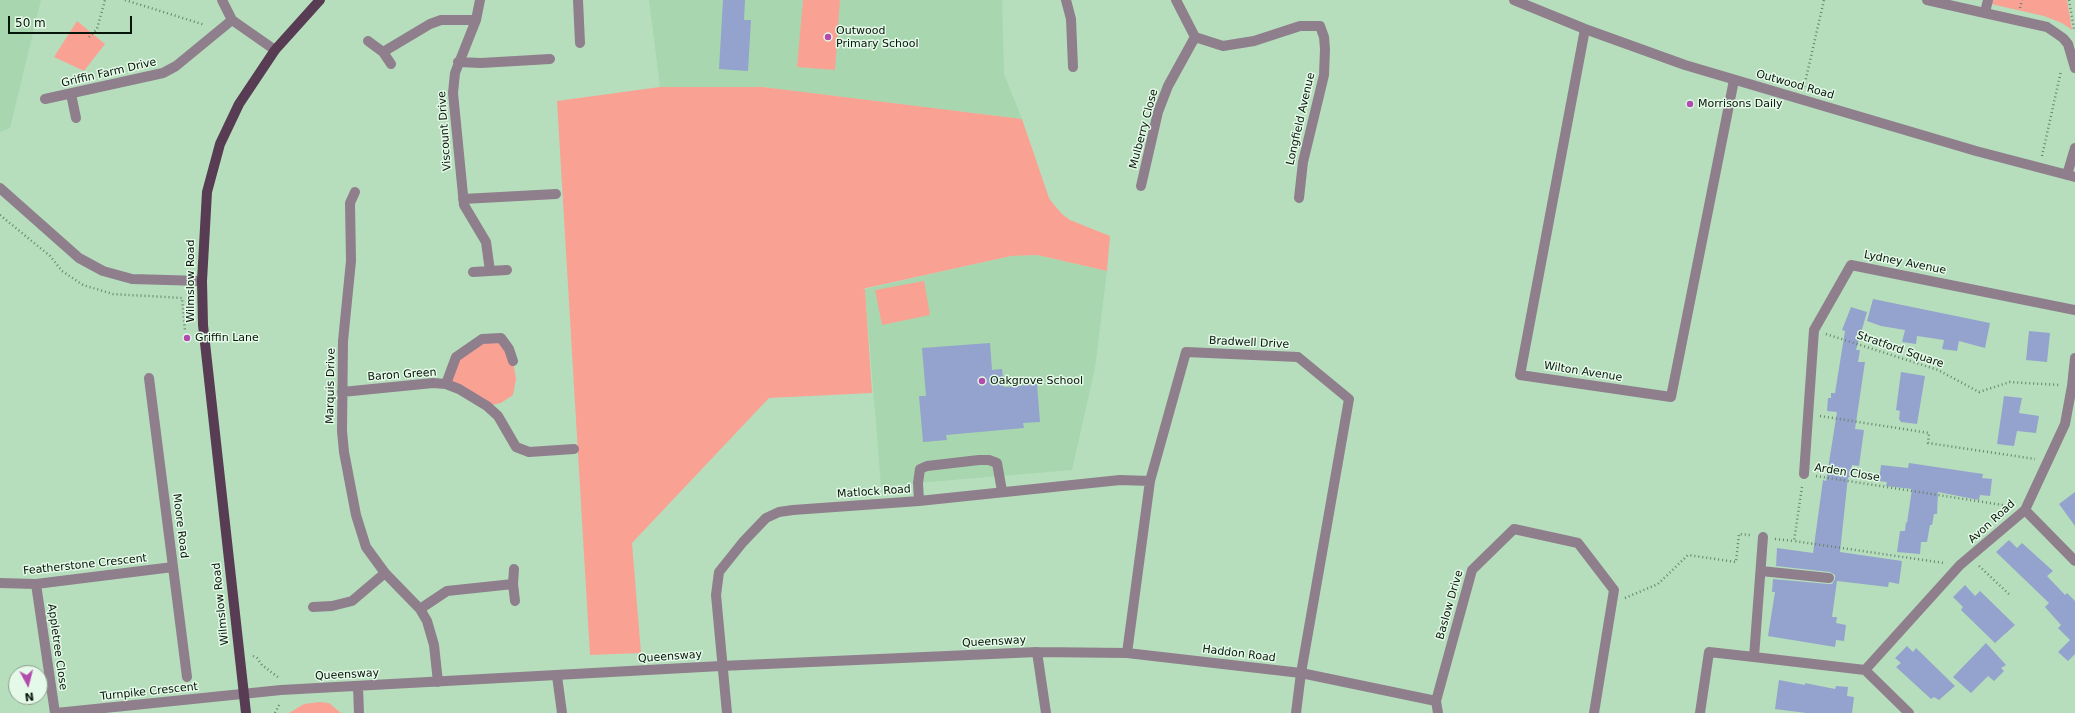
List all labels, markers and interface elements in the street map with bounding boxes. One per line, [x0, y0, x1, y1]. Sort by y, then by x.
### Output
scale bar [10, 8, 134, 34]
text: 50 m [15, 16, 46, 30]
place label: Outwood Primary School [836, 24, 919, 50]
marker: Outwood Primary School [823, 32, 833, 42]
street label: Griffin Farm Drive [60, 56, 158, 90]
street label: Outwood Road [1754, 68, 1836, 102]
street label: Longfield Avenue [1284, 71, 1318, 167]
street label: Mulberry Close [1127, 88, 1161, 170]
street label: Viscount Drive [436, 91, 454, 171]
place label: Morrisons Daily [1698, 97, 1783, 111]
marker: Morrisons Daily [1685, 99, 1695, 109]
street label: Wilmslow Road [184, 239, 198, 323]
street label: Lydney Avenue [1863, 249, 1947, 277]
street label: Stratford Square [1855, 329, 1945, 371]
place label: Griffin Lane [195, 331, 259, 345]
marker: Griffin Lane [182, 333, 192, 343]
street label: Bradwell Drive [1208, 334, 1290, 352]
street label: Marquis Drive [324, 348, 338, 424]
street label: Wilton Avenue [1543, 359, 1623, 385]
street label: Baron Green [367, 366, 437, 384]
place label: Oakgrove School [990, 374, 1083, 388]
marker: Oakgrove School [977, 376, 987, 386]
street label: Arden Close [1813, 461, 1881, 485]
street label: Matlock Road [837, 483, 911, 501]
street label: Moore Road [169, 493, 191, 559]
street label: Avon Road [1966, 498, 2018, 546]
street label: Featherstone Crescent [22, 552, 148, 578]
street label: Wilmslow Road [210, 562, 232, 646]
street label: Baslow Drive [1434, 569, 1466, 641]
street label: Appletree Close [44, 603, 70, 691]
street label: Queensway [962, 634, 1026, 650]
street label: Haddon Road [1202, 643, 1276, 665]
street label: Queensway [638, 648, 702, 666]
north arrow [8, 665, 48, 705]
street label: Queensway [315, 667, 379, 683]
street label: Turnpike Crescent [99, 680, 199, 704]
text: N [24, 689, 35, 703]

